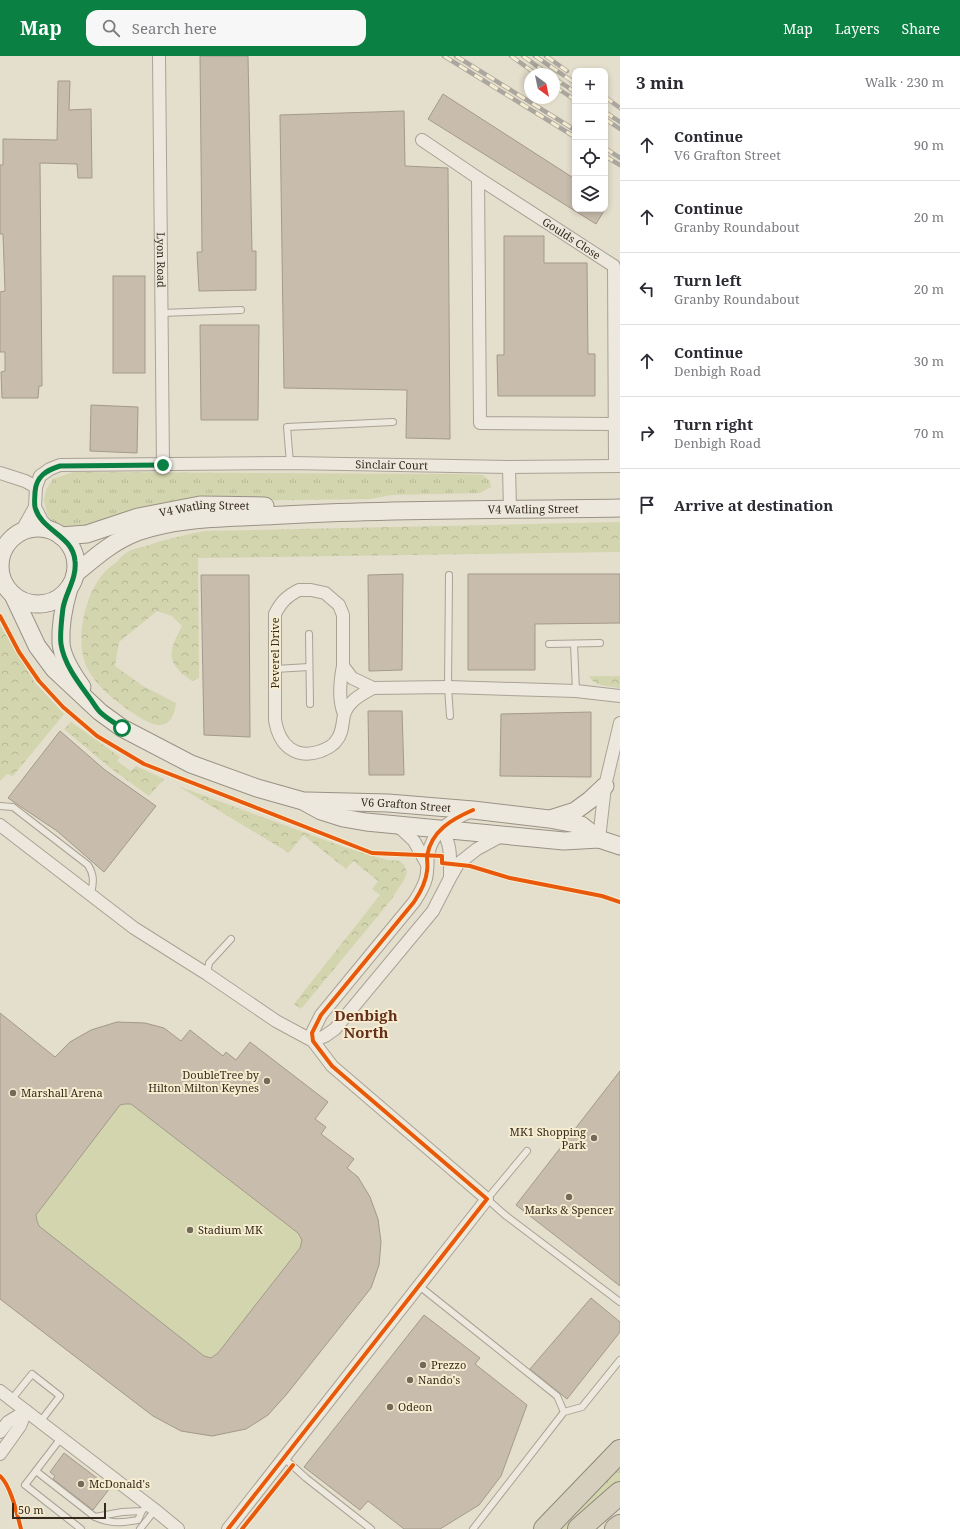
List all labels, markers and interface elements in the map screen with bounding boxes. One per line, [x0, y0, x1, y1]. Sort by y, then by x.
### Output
search box [86, 10, 366, 46]
text: Map [20, 15, 62, 41]
icon: search [100, 17, 122, 39]
text: Search here [132, 18, 217, 38]
text: Map [783, 19, 813, 38]
text: Layers [835, 19, 880, 38]
text: Share [902, 19, 940, 38]
north arrow [524, 68, 560, 104]
map controls [572, 68, 608, 212]
button: + [572, 68, 608, 104]
text: 3 min [636, 71, 684, 94]
text: Walk · 230 m [865, 73, 944, 91]
button: − [572, 104, 608, 140]
text: Continue [674, 126, 743, 146]
icon: ahead [636, 134, 658, 156]
text: 90 m [914, 136, 944, 154]
button: locate [572, 140, 608, 176]
text: V6 Grafton Street [674, 146, 781, 164]
button: layers [572, 176, 608, 212]
text: Continue [674, 198, 743, 218]
icon: ahead [636, 206, 658, 228]
text: 20 m [914, 208, 944, 226]
street label: Goulds Close [540, 214, 604, 263]
text: Granby Roundabout [674, 218, 800, 236]
street label: Lyon Road [154, 232, 169, 288]
text: Turn left [674, 270, 742, 290]
icon: left [636, 278, 658, 300]
text: 20 m [914, 280, 944, 298]
text: Granby Roundabout [674, 290, 800, 308]
text: Continue [674, 342, 743, 362]
icon: ahead [636, 350, 658, 372]
text: 30 m [914, 352, 944, 370]
text: Denbigh Road [674, 362, 761, 380]
text: Turn right [674, 414, 753, 434]
icon: right [636, 422, 658, 444]
text: 70 m [914, 424, 944, 442]
text: Denbigh Road [674, 434, 761, 452]
route end [154, 456, 172, 474]
street label: Sinclair Court [355, 456, 428, 473]
icon: arrive [636, 494, 658, 516]
text: Arrive at destination [674, 495, 833, 515]
street label: V4 Watling Street [158, 497, 250, 520]
street label: V4 Watling Street [488, 501, 579, 517]
street label: Peverel Drive [267, 617, 282, 689]
route start [113, 719, 131, 737]
street label: V6 Grafton Street [361, 794, 452, 815]
district label: Denbigh North [334, 1005, 398, 1042]
place label: DoubleTree by Hilton Milton Keynes [148, 1067, 260, 1095]
marker: DoubleTree by Hilton Milton Keynes [262, 1076, 272, 1086]
place label: Marshall Arena [21, 1085, 103, 1100]
marker: Marshall Arena [8, 1088, 18, 1098]
place label: MK1 Shopping Park [510, 1124, 587, 1152]
marker: MK1 Shopping Park [589, 1133, 599, 1143]
marker: Marks & Spencer [564, 1192, 574, 1202]
place label: Marks & Spencer [524, 1202, 614, 1217]
place label: Stadium MK [198, 1222, 263, 1237]
marker: Stadium MK [185, 1225, 195, 1235]
place label: Prezzo [431, 1357, 466, 1372]
marker: Prezzo [418, 1360, 428, 1370]
place label: Nando's [418, 1372, 460, 1387]
marker: Nando's [405, 1375, 415, 1385]
place label: Odeon [398, 1399, 432, 1414]
marker: Odeon [385, 1402, 395, 1412]
place label: McDonald's [89, 1476, 150, 1491]
marker: McDonald's [76, 1479, 86, 1489]
scale bar [12, 1501, 106, 1520]
text: 50 m [18, 1502, 44, 1517]

